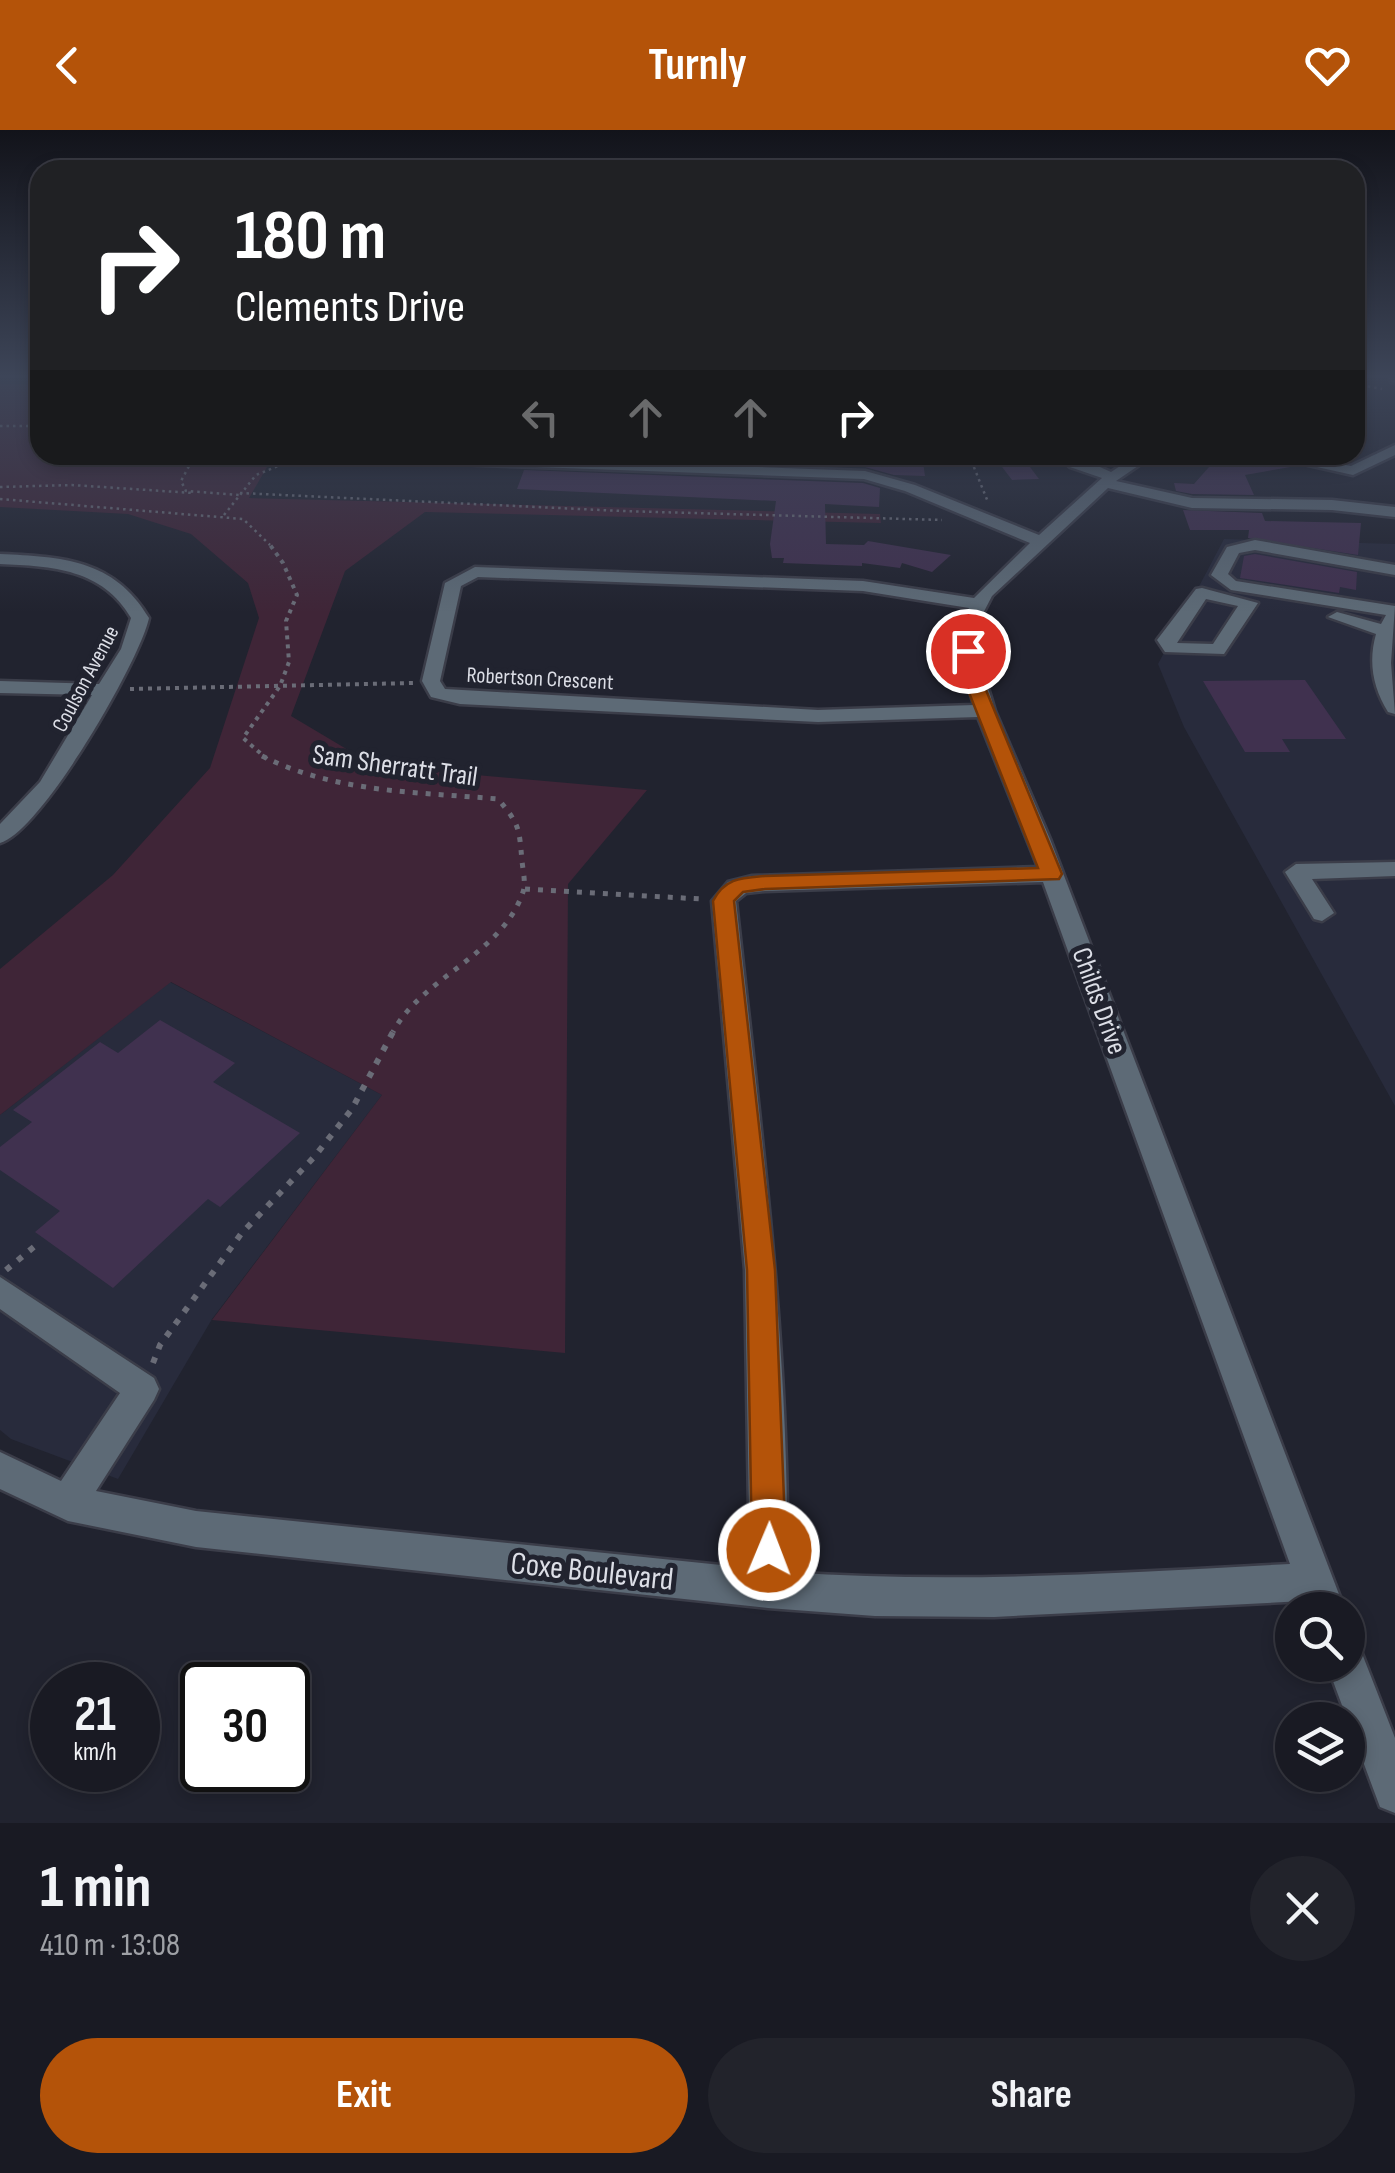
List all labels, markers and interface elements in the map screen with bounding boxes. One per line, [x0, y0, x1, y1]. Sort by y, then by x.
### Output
icon: back [40, 38, 95, 93]
text: Turnly [648, 38, 747, 93]
icon: heart [1300, 38, 1355, 93]
text: 180 m [235, 195, 386, 279]
icon: right [70, 200, 200, 330]
text: Clements Drive [235, 280, 465, 335]
icon: left [513, 390, 568, 445]
icon: ahead [618, 390, 673, 445]
icon: ahead [723, 390, 778, 445]
icon: right [828, 390, 883, 445]
pin [926, 609, 1011, 694]
street label: Coulson Avenue [47, 621, 125, 737]
icon: arrive [941, 624, 996, 679]
street label: Robertson Crescent [466, 662, 614, 696]
street label: Sam Sherratt Trail [310, 738, 480, 794]
street label: Childs Drive [1065, 943, 1133, 1059]
position arrow [717, 1498, 821, 1602]
street label: Coxe Boulevard [509, 1544, 675, 1600]
map controls [1275, 1592, 1365, 1792]
button: search [1275, 1592, 1365, 1682]
speed limit sign: 30 [180, 1662, 310, 1792]
text: 21 [74, 1685, 116, 1745]
button: layers [1275, 1702, 1365, 1792]
text: km/h [73, 1737, 117, 1768]
text: 1 min [40, 1852, 152, 1924]
button: close [1250, 1856, 1355, 1961]
text: 410 m · 13:08 [40, 1926, 180, 1965]
button: Exit [40, 2038, 688, 2153]
button: Share [708, 2038, 1355, 2153]

